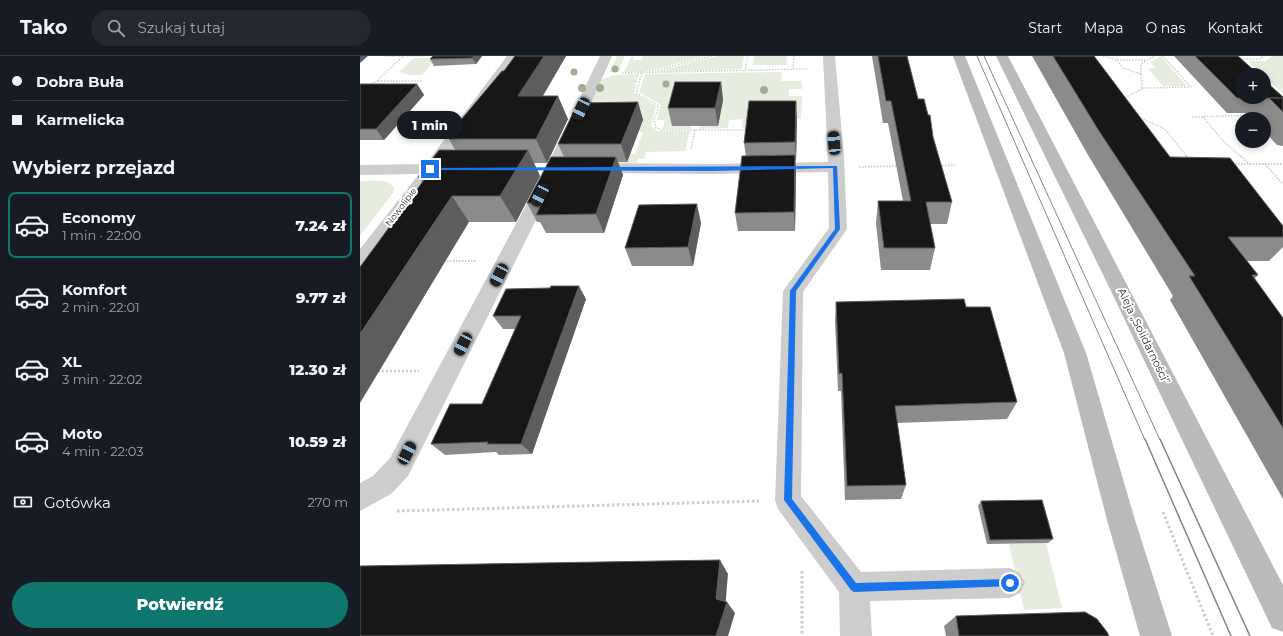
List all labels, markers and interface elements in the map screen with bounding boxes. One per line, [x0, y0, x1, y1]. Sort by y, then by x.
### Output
search box [91, 10, 371, 46]
text: Tako [20, 16, 67, 39]
icon: search [105, 17, 127, 39]
text: Szukaj tutaj [137, 18, 225, 37]
text: Start [1028, 19, 1062, 37]
text: Mapa [1084, 19, 1123, 37]
text: O nas [1145, 19, 1185, 37]
text: Kontakt [1207, 19, 1263, 37]
map controls [1235, 68, 1271, 148]
button: + [1235, 68, 1271, 104]
text: Dobra Buła [36, 72, 124, 91]
car [570, 96, 592, 122]
text: Karmelicka [36, 110, 125, 129]
callout: 1 min [397, 111, 463, 139]
button: − [1235, 112, 1271, 148]
text: 1 min [412, 117, 448, 133]
car [827, 131, 841, 155]
text: Wybierz przejazd [12, 157, 175, 179]
route end [421, 160, 439, 178]
car [529, 182, 551, 208]
street label: Nowolipie [383, 185, 419, 228]
icon: car [14, 207, 50, 243]
text: Economy [62, 208, 135, 227]
text: 7.24 zł [296, 216, 346, 235]
text: 1 min · 22:00 [62, 227, 141, 243]
car [488, 262, 510, 288]
icon: car [14, 279, 50, 315]
text: Komfort [62, 280, 127, 299]
street label: Aleja „Solidarności” [1115, 286, 1173, 386]
text: 9.77 zł [296, 288, 346, 307]
text: 2 min · 22:01 [62, 299, 140, 315]
car [452, 331, 474, 357]
icon: car [14, 351, 50, 387]
text: XL [62, 352, 81, 371]
text: 12.30 zł [289, 360, 346, 379]
text: 3 min · 22:02 [62, 371, 142, 387]
icon: car [14, 423, 50, 459]
text: Moto [62, 424, 102, 443]
text: 10.59 zł [289, 432, 346, 451]
car [396, 440, 418, 466]
text: 4 min · 22:03 [62, 443, 144, 459]
icon: cash [12, 491, 34, 513]
text: Gotówka [44, 493, 111, 512]
text: 270 m [307, 494, 348, 510]
route start [1001, 574, 1019, 592]
button: Potwierdź [12, 582, 348, 628]

